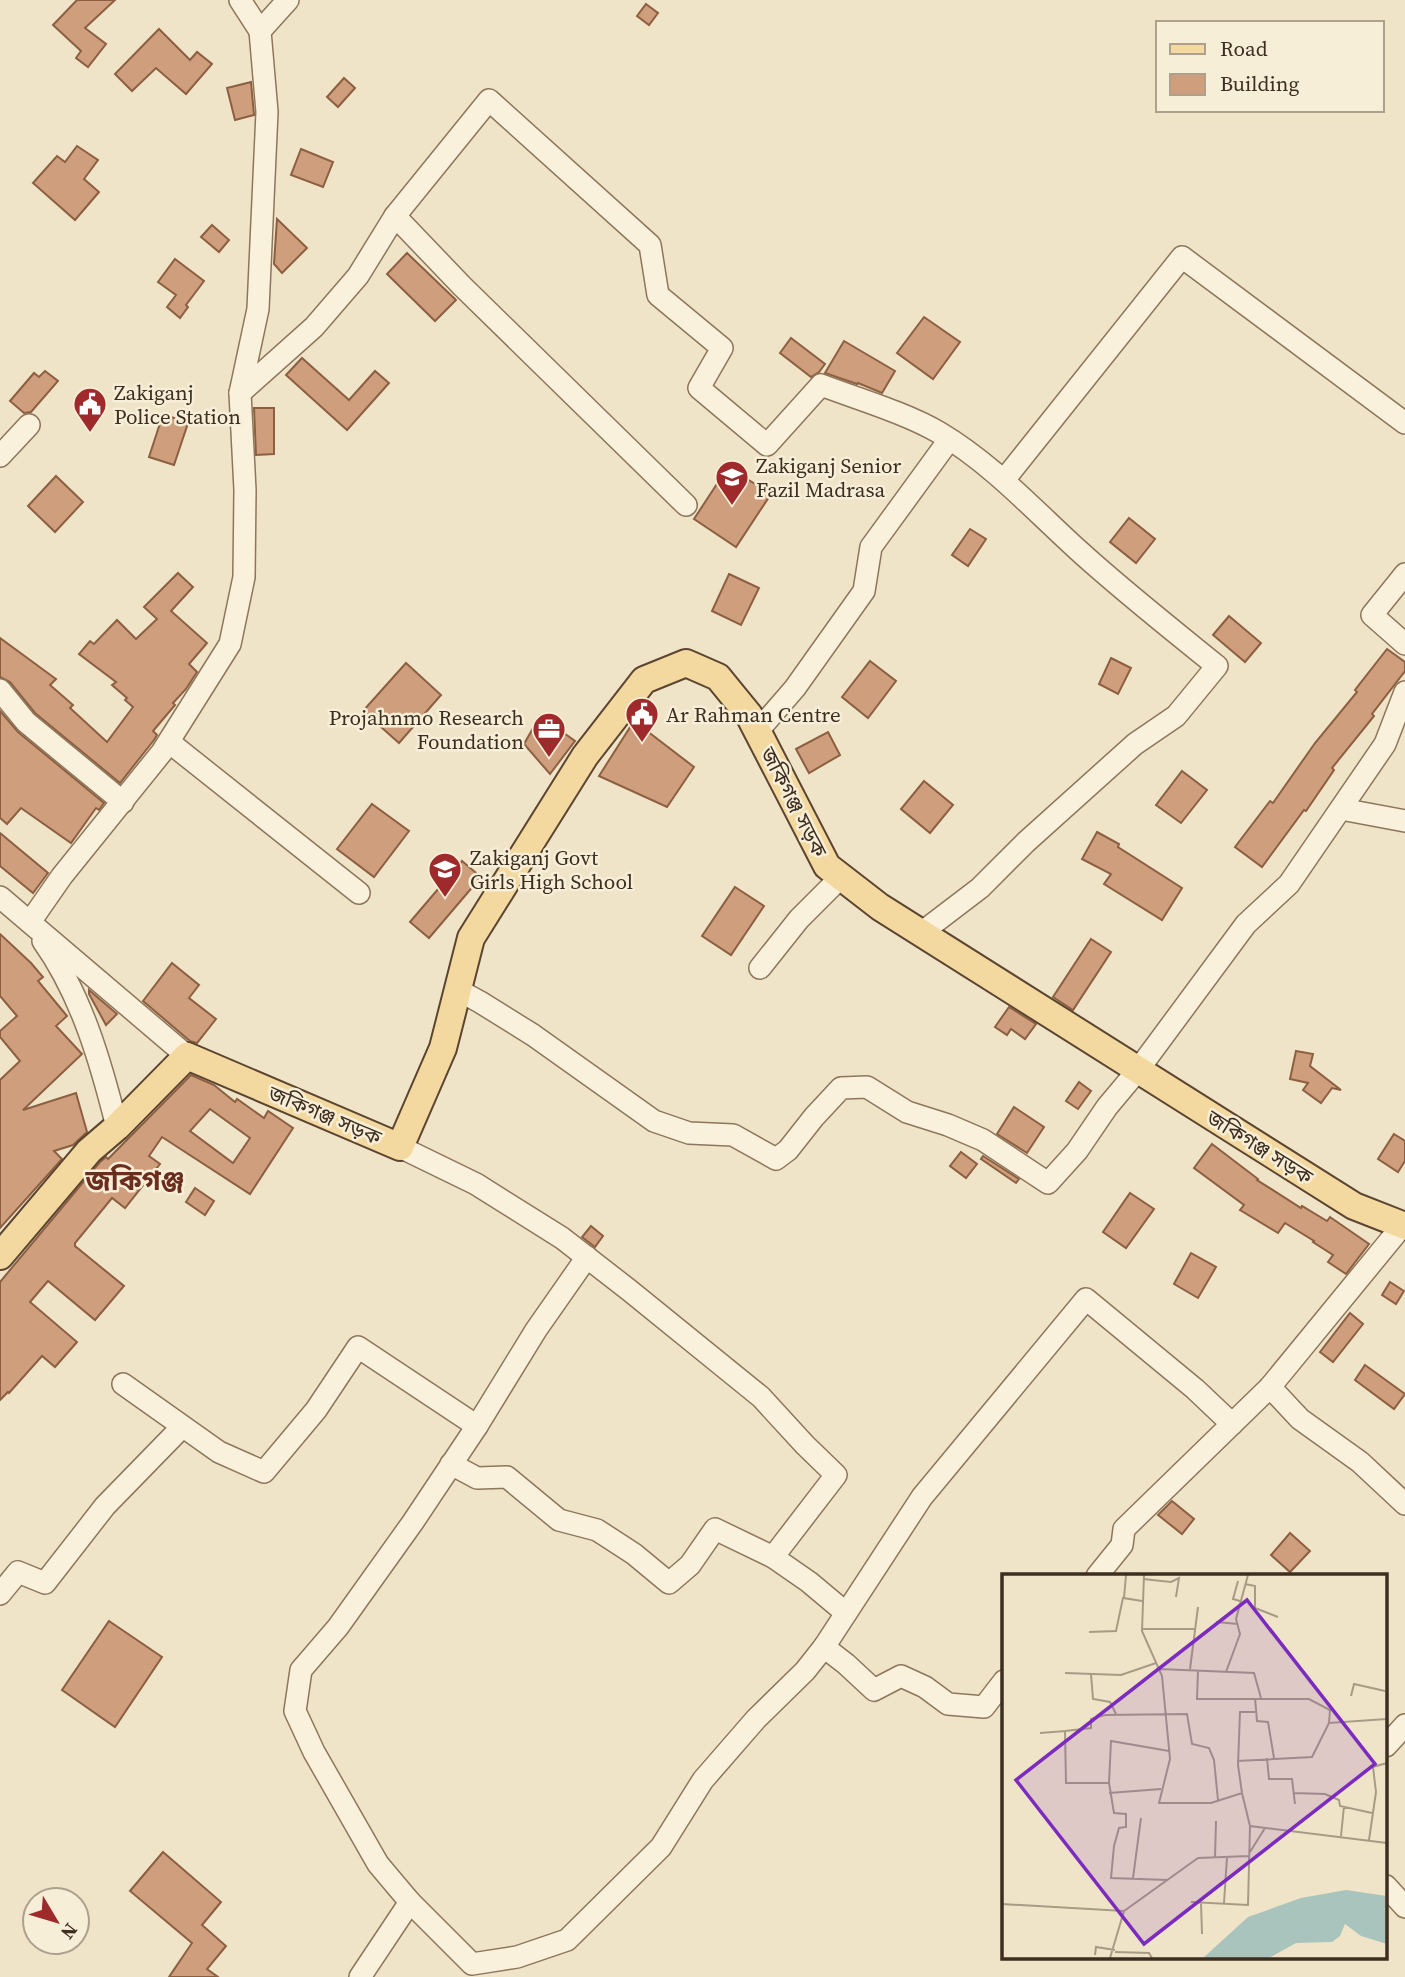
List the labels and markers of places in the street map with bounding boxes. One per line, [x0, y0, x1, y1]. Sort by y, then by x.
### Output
place label: Zakiganj Police Station [114, 378, 241, 431]
public building icon: Zakiganj Police Station [71, 385, 109, 434]
place label: Zakiganj Senior Fazil Madrasa [756, 451, 901, 504]
school or university icon: Zakiganj Senior Fazil Madrasa [713, 458, 751, 507]
public building icon: Ar Rahman Centre [623, 695, 661, 744]
place label: Ar Rahman Centre [666, 700, 841, 729]
place label: Projahnmo Research Foundation [329, 703, 524, 756]
office icon: Projahnmo Research Foundation [530, 710, 568, 759]
place label: Zakiganj Govt Girls High School [470, 843, 633, 896]
school or university icon: Zakiganj Govt Girls High School [426, 850, 464, 899]

